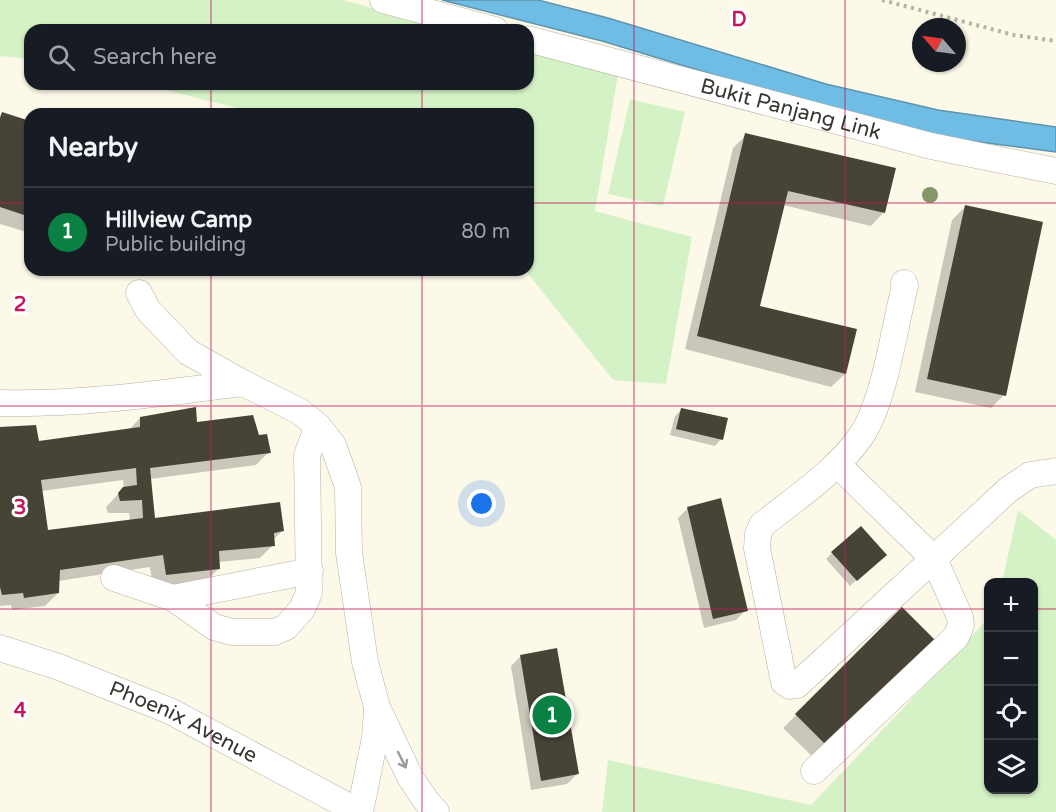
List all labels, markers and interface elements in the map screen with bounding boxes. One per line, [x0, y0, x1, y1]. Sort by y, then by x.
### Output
text: D [731, 8, 747, 32]
north arrow [912, 18, 966, 72]
search box [24, 24, 534, 90]
icon: search [45, 41, 78, 74]
text: Search here [93, 44, 217, 70]
street label: Bukit Panjang Link [698, 73, 884, 145]
text: Nearby [48, 132, 138, 163]
text: Hillview Camp [105, 207, 252, 233]
text: 1 [61, 220, 74, 244]
text: 80 m [461, 220, 510, 244]
text: Public building [105, 233, 246, 257]
text: 2 [14, 293, 26, 317]
your location [467, 489, 496, 518]
text: 3 [14, 496, 26, 520]
map controls [984, 578, 1038, 794]
button: + [984, 578, 1038, 632]
button: − [984, 632, 1038, 686]
street label: Phoenix Avenue [106, 676, 262, 768]
button: locate [984, 686, 1038, 740]
pin: 1 [532, 692, 572, 738]
text: 4 [14, 699, 27, 723]
button: layers [984, 740, 1038, 794]
one-way arrow [396, 751, 408, 769]

